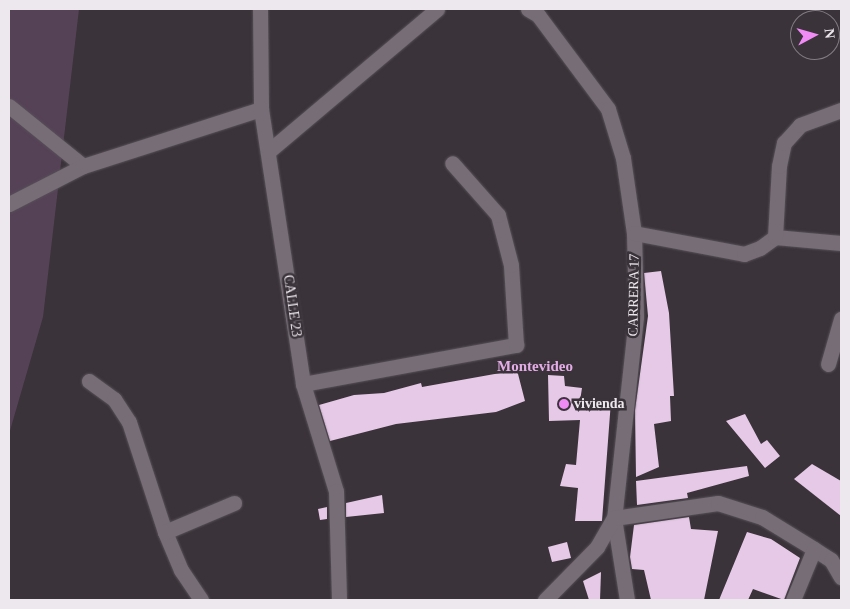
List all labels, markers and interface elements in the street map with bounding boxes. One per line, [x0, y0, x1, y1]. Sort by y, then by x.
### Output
north arrow [790, 10, 840, 60]
text: N [821, 28, 837, 39]
street label: CARRERA 17 [625, 253, 643, 337]
street label: CALLE 23 [279, 274, 305, 338]
district label: Montevideo [497, 358, 573, 376]
place label: vivienda [574, 396, 625, 412]
marker: vivienda [558, 398, 570, 410]

